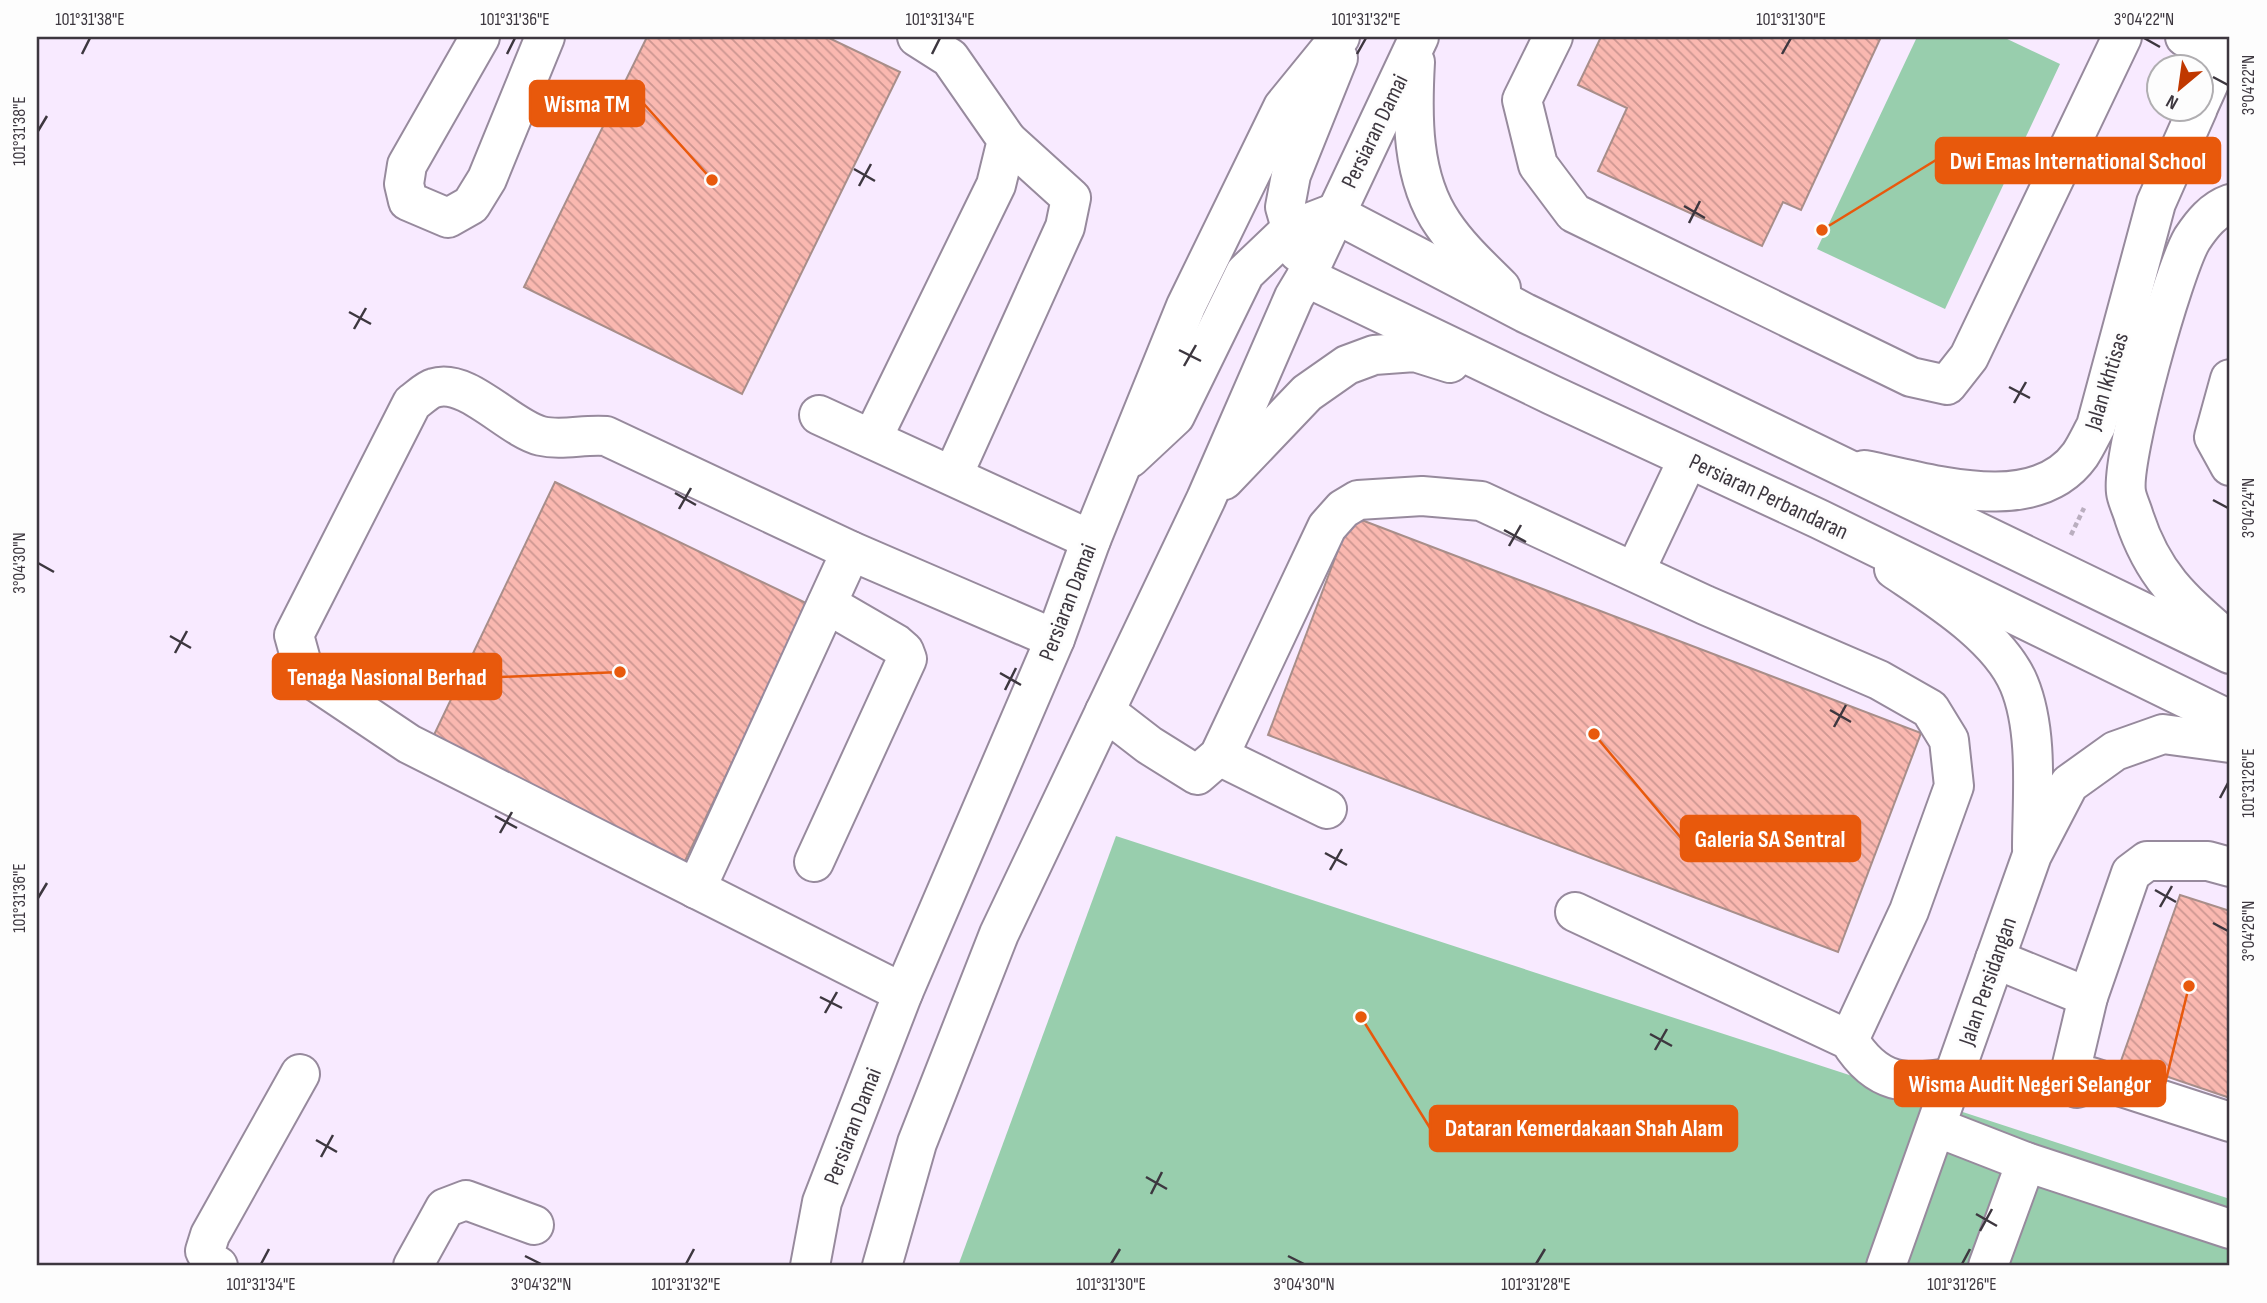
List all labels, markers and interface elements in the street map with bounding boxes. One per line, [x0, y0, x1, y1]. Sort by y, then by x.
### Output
text: 101°31'38"E [55, 9, 125, 30]
text: 101°31'36"E [480, 9, 550, 30]
text: 101°31'34"E [905, 9, 975, 30]
text: 101°31'32"E [1331, 9, 1401, 30]
text: 101°31'30"E [1756, 9, 1826, 30]
text: 3°04'22"N [2114, 9, 2174, 30]
north arrow [2144, 52, 2214, 122]
text: 3°04'22"N [2238, 55, 2259, 115]
street label: Persiaran Damai [1335, 70, 1414, 193]
callout: Wisma TM [530, 81, 644, 126]
text: N [2162, 89, 2183, 114]
text: Wisma TM [544, 90, 630, 119]
text: 101°31'38"E [9, 96, 30, 166]
callout: Dwi Emas International School [1936, 138, 2220, 183]
text: Dwi Emas International School [1950, 147, 2206, 176]
street label: Jalan Ikhtisas [2079, 329, 2135, 434]
street label: Persiaran Perbandaran [1685, 448, 1853, 546]
text: 3°04'24"N [2238, 478, 2259, 538]
text: 3°04'30"N [9, 532, 30, 594]
street label: Persiaran Damai [1033, 540, 1103, 665]
callout: Tenaga Nasional Berhad [273, 654, 501, 699]
text: Tenaga Nasional Berhad [287, 663, 487, 692]
text: 101°31'26"E [2238, 748, 2259, 818]
callout: Galeria SA Sentral [1681, 816, 1860, 861]
text: Galeria SA Sentral [1695, 825, 1845, 854]
text: 101°31'36"E [9, 863, 30, 933]
text: 3°04'26"N [2238, 900, 2259, 962]
street label: Jalan Persidangan [1953, 913, 2023, 1050]
callout: Wisma Audit Negeri Selangor [1895, 1061, 2165, 1106]
street label: Persiaran Damai [818, 1064, 888, 1189]
text: Wisma Audit Negeri Selangor [1909, 1070, 2152, 1099]
callout: Dataran Kemerdakaan Shah Alam [1430, 1106, 1737, 1151]
text: Dataran Kemerdakaan Shah Alam [1445, 1114, 1723, 1143]
text: 101°31'34"E [226, 1274, 296, 1295]
text: 3°04'32"N [511, 1274, 571, 1295]
text: 101°31'32"E [651, 1274, 721, 1295]
text: 101°31'30"E [1076, 1274, 1146, 1295]
text: 3°04'30"N [1273, 1274, 1335, 1295]
text: 101°31'28"E [1501, 1274, 1571, 1295]
text: 101°31'26"E [1927, 1274, 1997, 1295]

